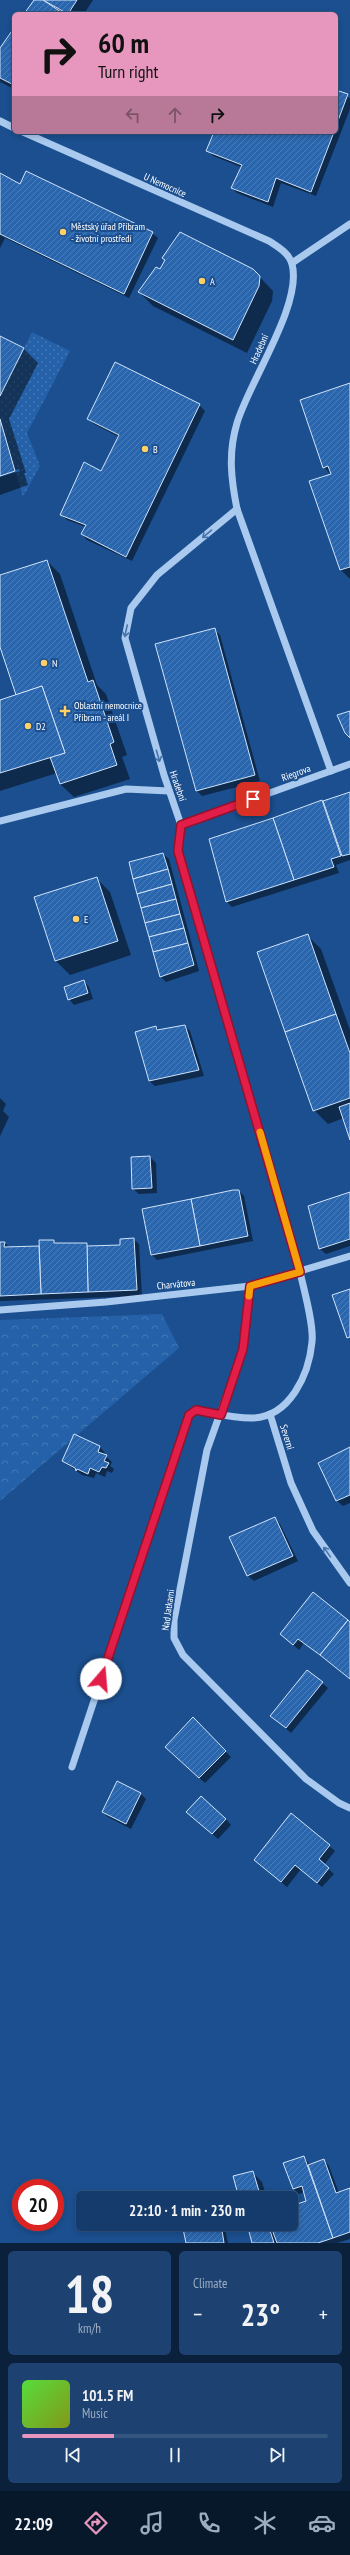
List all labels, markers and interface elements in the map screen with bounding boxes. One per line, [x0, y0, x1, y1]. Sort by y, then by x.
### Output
text: 60 m [98, 24, 149, 61]
icon: right [32, 28, 84, 80]
text: Turn right [98, 60, 158, 83]
icon: left [122, 104, 144, 126]
icon: ahead [164, 104, 186, 126]
icon: right [206, 104, 228, 126]
street label: U Nemocnice [142, 170, 188, 200]
place label: Městský úřad Příbram - životní prostředí [71, 220, 145, 245]
marker: Městský úřad Příbram - životní prostředí [58, 227, 68, 237]
place label: A [210, 275, 215, 288]
marker: A [197, 276, 207, 286]
street label: Hradební [247, 331, 272, 366]
place label: B [153, 443, 158, 456]
marker: B [140, 444, 150, 454]
one-way arrow [202, 529, 213, 538]
one-way arrow [122, 624, 130, 637]
place label: N [52, 657, 57, 670]
marker: N [39, 658, 49, 668]
place label: Oblastní nemocnice Příbram - areál I [74, 699, 142, 724]
marker: Oblastní nemocnice Příbram - areál I [59, 705, 71, 717]
place label: D2 [36, 720, 46, 733]
marker: D2 [23, 721, 33, 731]
one-way arrow [155, 749, 162, 762]
street label: Riegrova [280, 762, 312, 784]
street label: Hradební [167, 769, 190, 804]
pin [236, 782, 270, 816]
icon: arrive [242, 788, 264, 810]
place label: E [84, 913, 88, 926]
marker: E [71, 914, 81, 924]
street label: Charvátova [156, 1276, 196, 1292]
street label: Severní [277, 1423, 297, 1452]
one-way arrow [323, 1546, 332, 1557]
street label: Nad Jatkami [159, 1589, 177, 1631]
position arrow [80, 1658, 122, 1700]
speed limit sign: 20 [12, 2179, 64, 2231]
text: 22:10 · 1 min · 230 m [129, 2201, 245, 2220]
text: 18 [65, 2260, 114, 2327]
text: Climate [193, 2275, 227, 2292]
text: 23° [241, 2295, 280, 2334]
text: − [193, 2300, 202, 2328]
text: + [319, 2300, 328, 2328]
text: km/h [78, 2320, 101, 2337]
text: 101.5 FM [82, 2386, 133, 2405]
text: Music [82, 2405, 108, 2422]
icon: previous [62, 2444, 84, 2466]
icon: pause [164, 2444, 186, 2466]
icon: next [266, 2444, 288, 2466]
icon: directions [82, 2509, 110, 2537]
icon: music [138, 2509, 166, 2537]
icon: phone [195, 2509, 223, 2537]
icon: climate [251, 2509, 279, 2537]
icon: car [308, 2509, 336, 2537]
text: 22:09 [14, 2512, 53, 2535]

